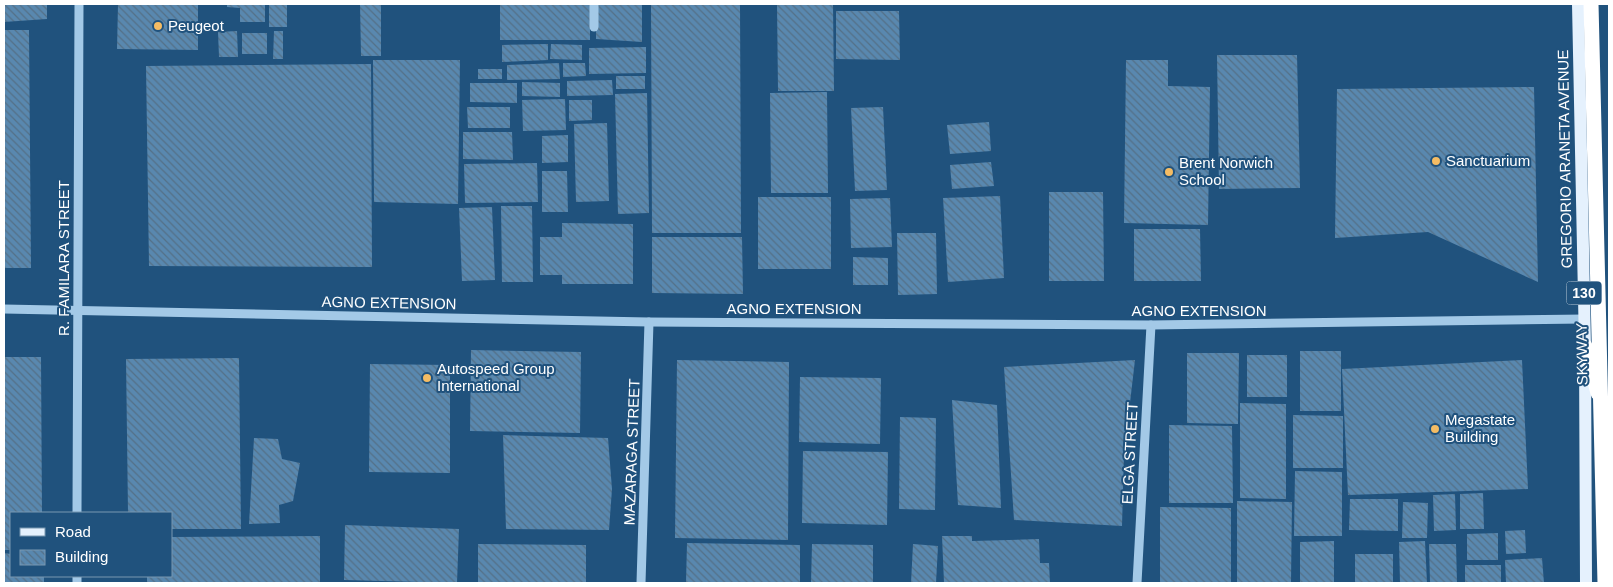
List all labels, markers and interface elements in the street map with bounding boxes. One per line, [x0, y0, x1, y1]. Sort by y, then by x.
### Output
place label: Peugeot [168, 17, 225, 34]
marker: Peugeot [152, 20, 164, 32]
street label: GREGORIO ARANETA AVENUE [1554, 50, 1575, 268]
place label: Sanctuarium [1446, 152, 1530, 169]
place label: Brent Norwich School [1179, 154, 1273, 188]
marker: Sanctuarium [1430, 155, 1442, 167]
marker: Brent Norwich School [1163, 166, 1175, 178]
street label: R. FAMILARA STREET [55, 180, 72, 336]
road number: 130 [1566, 282, 1602, 304]
street label: AGNO EXTENSION [321, 293, 457, 312]
street label: AGNO EXTENSION [726, 300, 862, 317]
street label: AGNO EXTENSION [1131, 302, 1267, 319]
street label: SKYWAY [1572, 323, 1591, 385]
place label: Autospeed Group International [437, 360, 555, 394]
marker: Autospeed Group International [421, 372, 433, 384]
street label: MAZARAGA STREET [620, 378, 643, 526]
street label: ELGA STREET [1118, 401, 1141, 505]
place label: Megastate Building [1445, 411, 1515, 445]
marker: Megastate Building [1429, 423, 1441, 435]
legend [10, 512, 172, 577]
text: Road [55, 523, 91, 540]
text: Building [55, 548, 108, 565]

